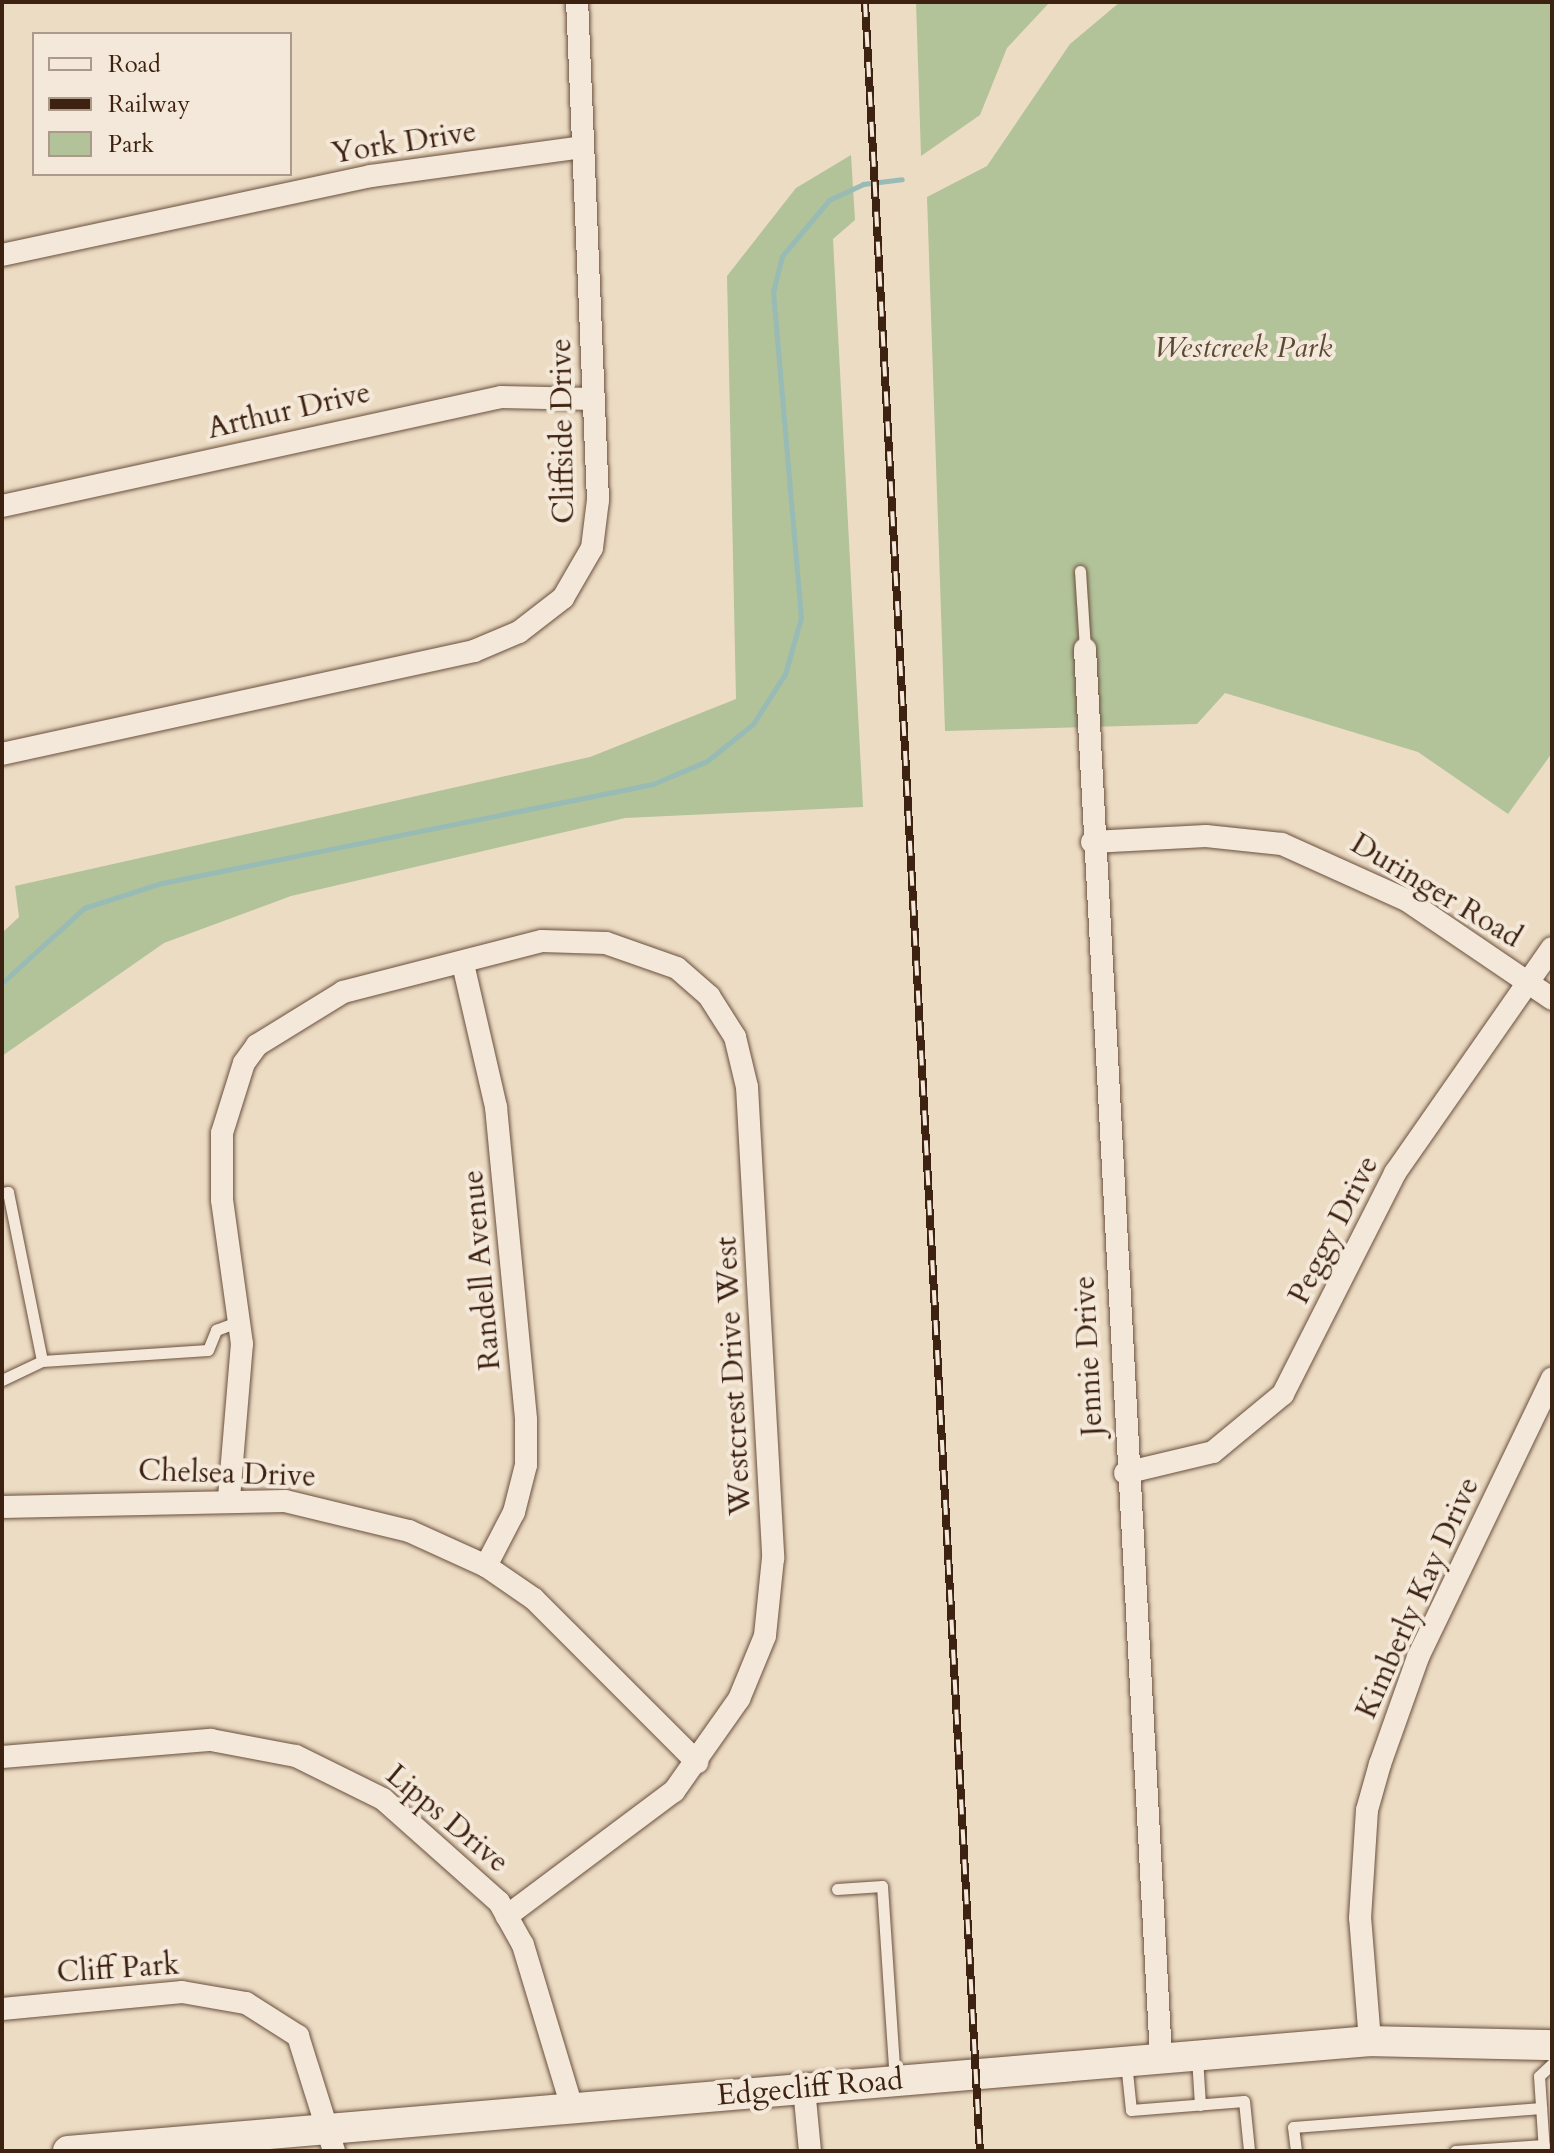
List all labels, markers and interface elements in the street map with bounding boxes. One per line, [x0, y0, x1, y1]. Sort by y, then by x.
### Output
legend [32, 32, 292, 176]
text: Road [108, 48, 161, 81]
text: Railway [108, 88, 190, 121]
street label: York Drive [329, 114, 479, 172]
text: Park [108, 128, 154, 161]
park label: Westcreek Park [1154, 330, 1332, 366]
street label: Cliffside Drive [543, 338, 583, 524]
street label: Arthur Drive [204, 375, 374, 447]
street label: Duringer Road [1344, 826, 1528, 956]
street label: Peggy Drive [1281, 1150, 1387, 1310]
street label: Randell Avenue [455, 1168, 509, 1372]
street label: Westcrest Drive West [709, 1236, 759, 1516]
street label: Jennie Drive [1067, 1275, 1111, 1437]
street label: Chelsea Drive [137, 1453, 317, 1495]
street label: Kimberly Kay Drive [1349, 1472, 1487, 1724]
street label: Lipps Drive [378, 1757, 516, 1881]
street label: Cliff Park [56, 1947, 180, 1991]
street label: Edgecliff Road [715, 2062, 905, 2114]

